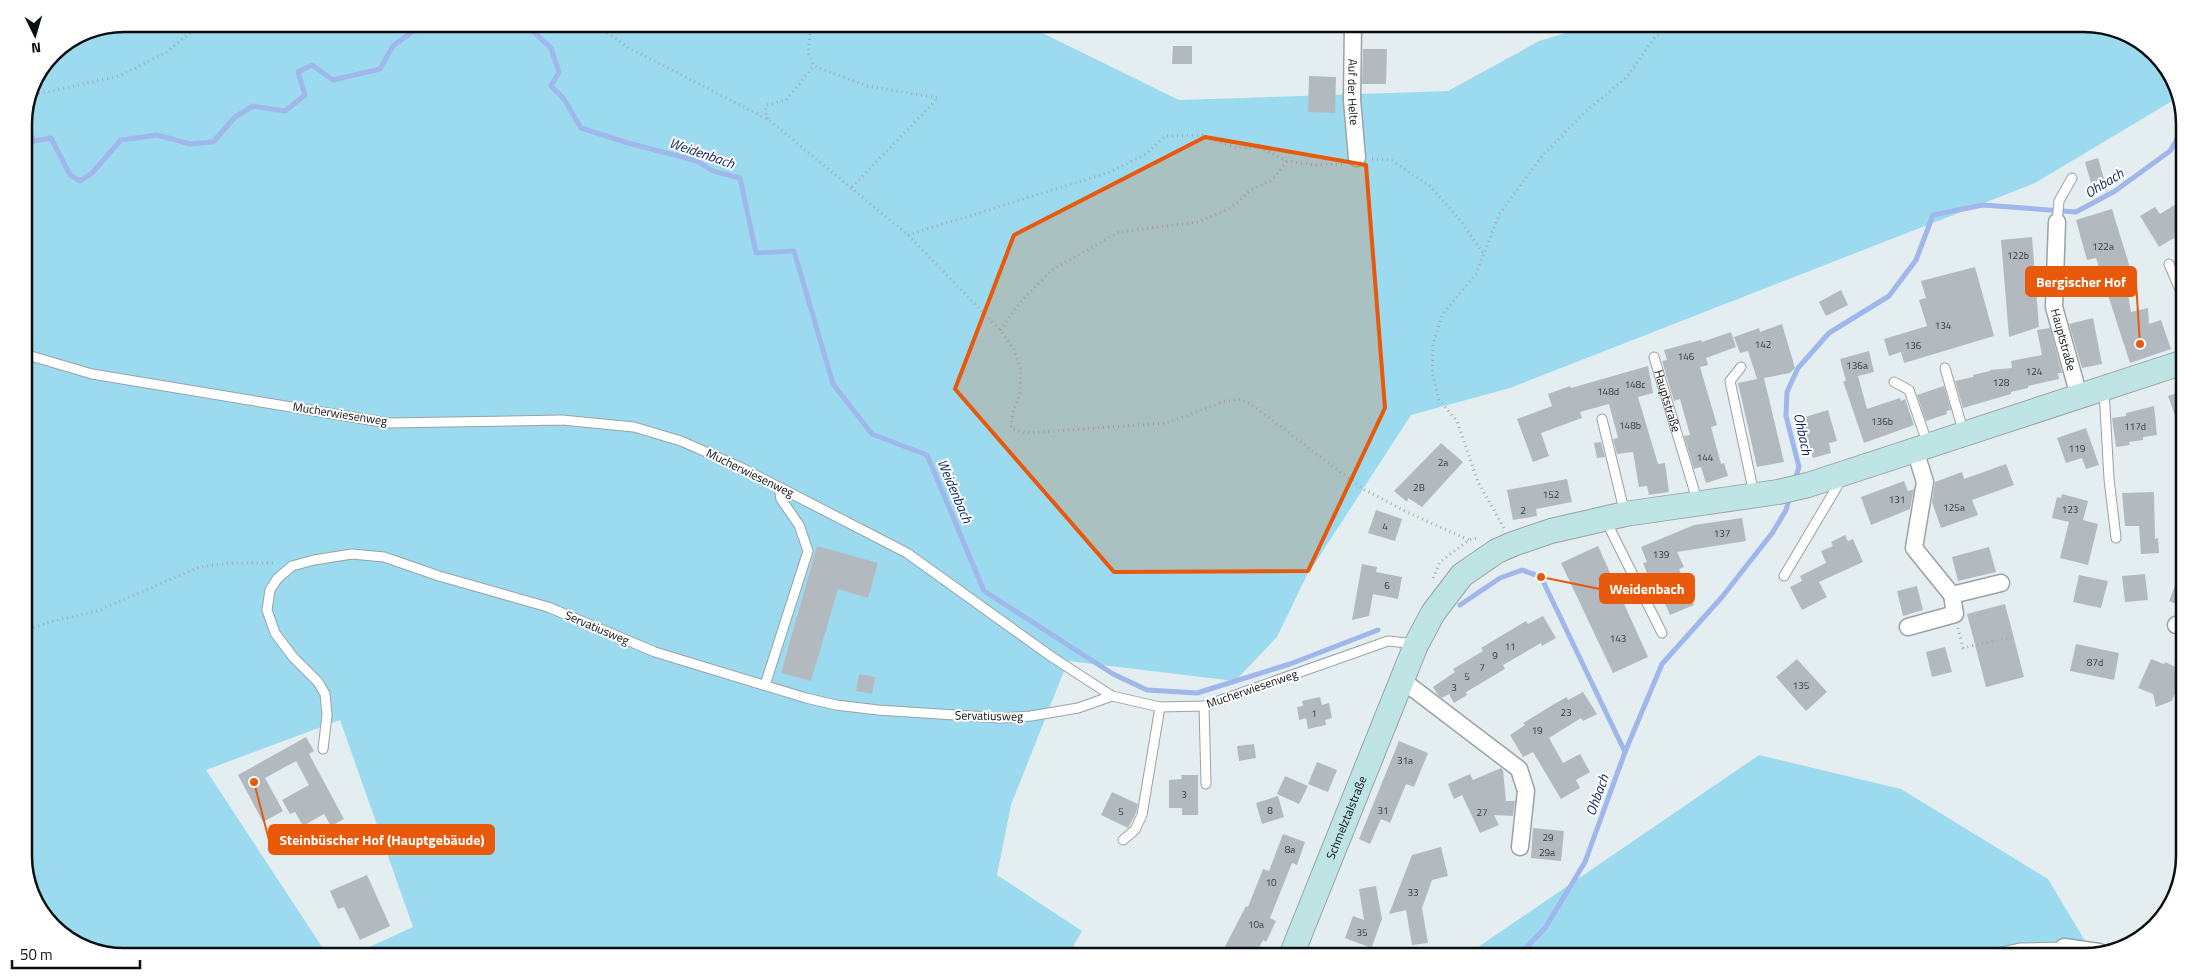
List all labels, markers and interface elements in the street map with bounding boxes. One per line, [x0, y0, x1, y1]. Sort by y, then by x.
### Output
north arrow [10, 10, 60, 60]
text: N [30, 38, 42, 59]
street label: Auf der Helte [1343, 59, 1364, 126]
water label: Weidenbach [667, 132, 739, 174]
water label: Ohbach [2080, 162, 2128, 203]
house number: 122a [2092, 239, 2114, 254]
house number: 122b [2007, 248, 2029, 263]
callout: Bergischer Hof [2026, 267, 2136, 296]
text: Bergischer Hof [2036, 271, 2126, 292]
street label: Hauptstraße [2046, 306, 2081, 373]
house number: 134 [1935, 318, 1952, 333]
house number: 142 [1755, 337, 1771, 352]
house number: 136 [1905, 338, 1922, 353]
house number: 146 [1678, 349, 1695, 364]
house number: 136a [1846, 358, 1868, 373]
house number: 124 [2026, 364, 2043, 379]
street label: Hauptstraße [1649, 368, 1686, 434]
house number: 128 [1993, 375, 2010, 390]
house number: 148c [1624, 377, 1646, 392]
house number: 148d [1597, 384, 1619, 399]
street label: Mucherwiesenweg [291, 397, 389, 430]
water label: Ohbach [1789, 411, 1818, 458]
house number: 136b [1871, 414, 1893, 429]
house number: 148b [1619, 418, 1641, 433]
house number: 117d [2124, 419, 2146, 434]
house number: 119 [2069, 441, 2086, 456]
street label: Mucherwiesenweg [703, 443, 797, 502]
house number: 144 [1697, 450, 1714, 465]
house number: 2a [1438, 455, 1448, 470]
water label: Weidenbach [933, 456, 979, 527]
house number: 2B [1413, 480, 1425, 495]
house number: 152 [1543, 487, 1559, 502]
house number: 131 [1889, 492, 1905, 507]
house number: 125a [1943, 500, 1965, 515]
house number: 123 [2062, 502, 2078, 517]
house number: 2 [1520, 503, 1526, 518]
house number: 4 [1382, 519, 1388, 534]
house number: 137 [1714, 526, 1730, 541]
house number: 139 [1653, 547, 1670, 562]
callout: Weidenbach [1600, 574, 1694, 603]
house number: 6 [1384, 578, 1390, 593]
text: Weidenbach [1610, 578, 1684, 599]
street label: Servatiusweg [562, 605, 632, 650]
house number: 143 [1610, 631, 1626, 646]
house number: 11 [1504, 639, 1516, 654]
house number: 9 [1492, 648, 1498, 663]
house number: 87d [2087, 655, 2103, 670]
house number: 7 [1479, 660, 1485, 675]
street label: Mucherwiesenweg [1204, 664, 1300, 713]
house number: 5 [1464, 669, 1470, 684]
house number: 135 [1793, 678, 1810, 693]
house number: 3 [1451, 680, 1457, 695]
street label: Servatiusweg [955, 705, 1023, 726]
house number: 23 [1560, 705, 1572, 720]
house number: 1 [1311, 706, 1317, 721]
house number: 19 [1531, 723, 1543, 738]
house number: 31a [1397, 753, 1413, 768]
water label: Ohbach [1579, 770, 1614, 818]
street label: Schmelztalstraße [1321, 773, 1371, 862]
house number: 3 [1181, 787, 1187, 802]
house number: 8 [1267, 803, 1273, 818]
house number: 31 [1377, 803, 1389, 818]
house number: 5 [1118, 804, 1124, 819]
house number: 27 [1476, 805, 1488, 820]
callout: Steinbüscher Hof (Hauptgebäude) [269, 825, 494, 854]
text: Steinbüscher Hof (Hauptgebäude) [280, 829, 484, 850]
house number: 29 [1542, 830, 1554, 845]
house number: 8a [1285, 842, 1295, 857]
house number: 29a [1539, 845, 1555, 860]
house number: 10 [1265, 875, 1277, 890]
house number: 33 [1407, 885, 1419, 900]
house number: 10a [1248, 917, 1264, 932]
house number: 35 [1356, 925, 1368, 940]
scale bar [12, 938, 140, 970]
text: 50 m [20, 943, 53, 966]

